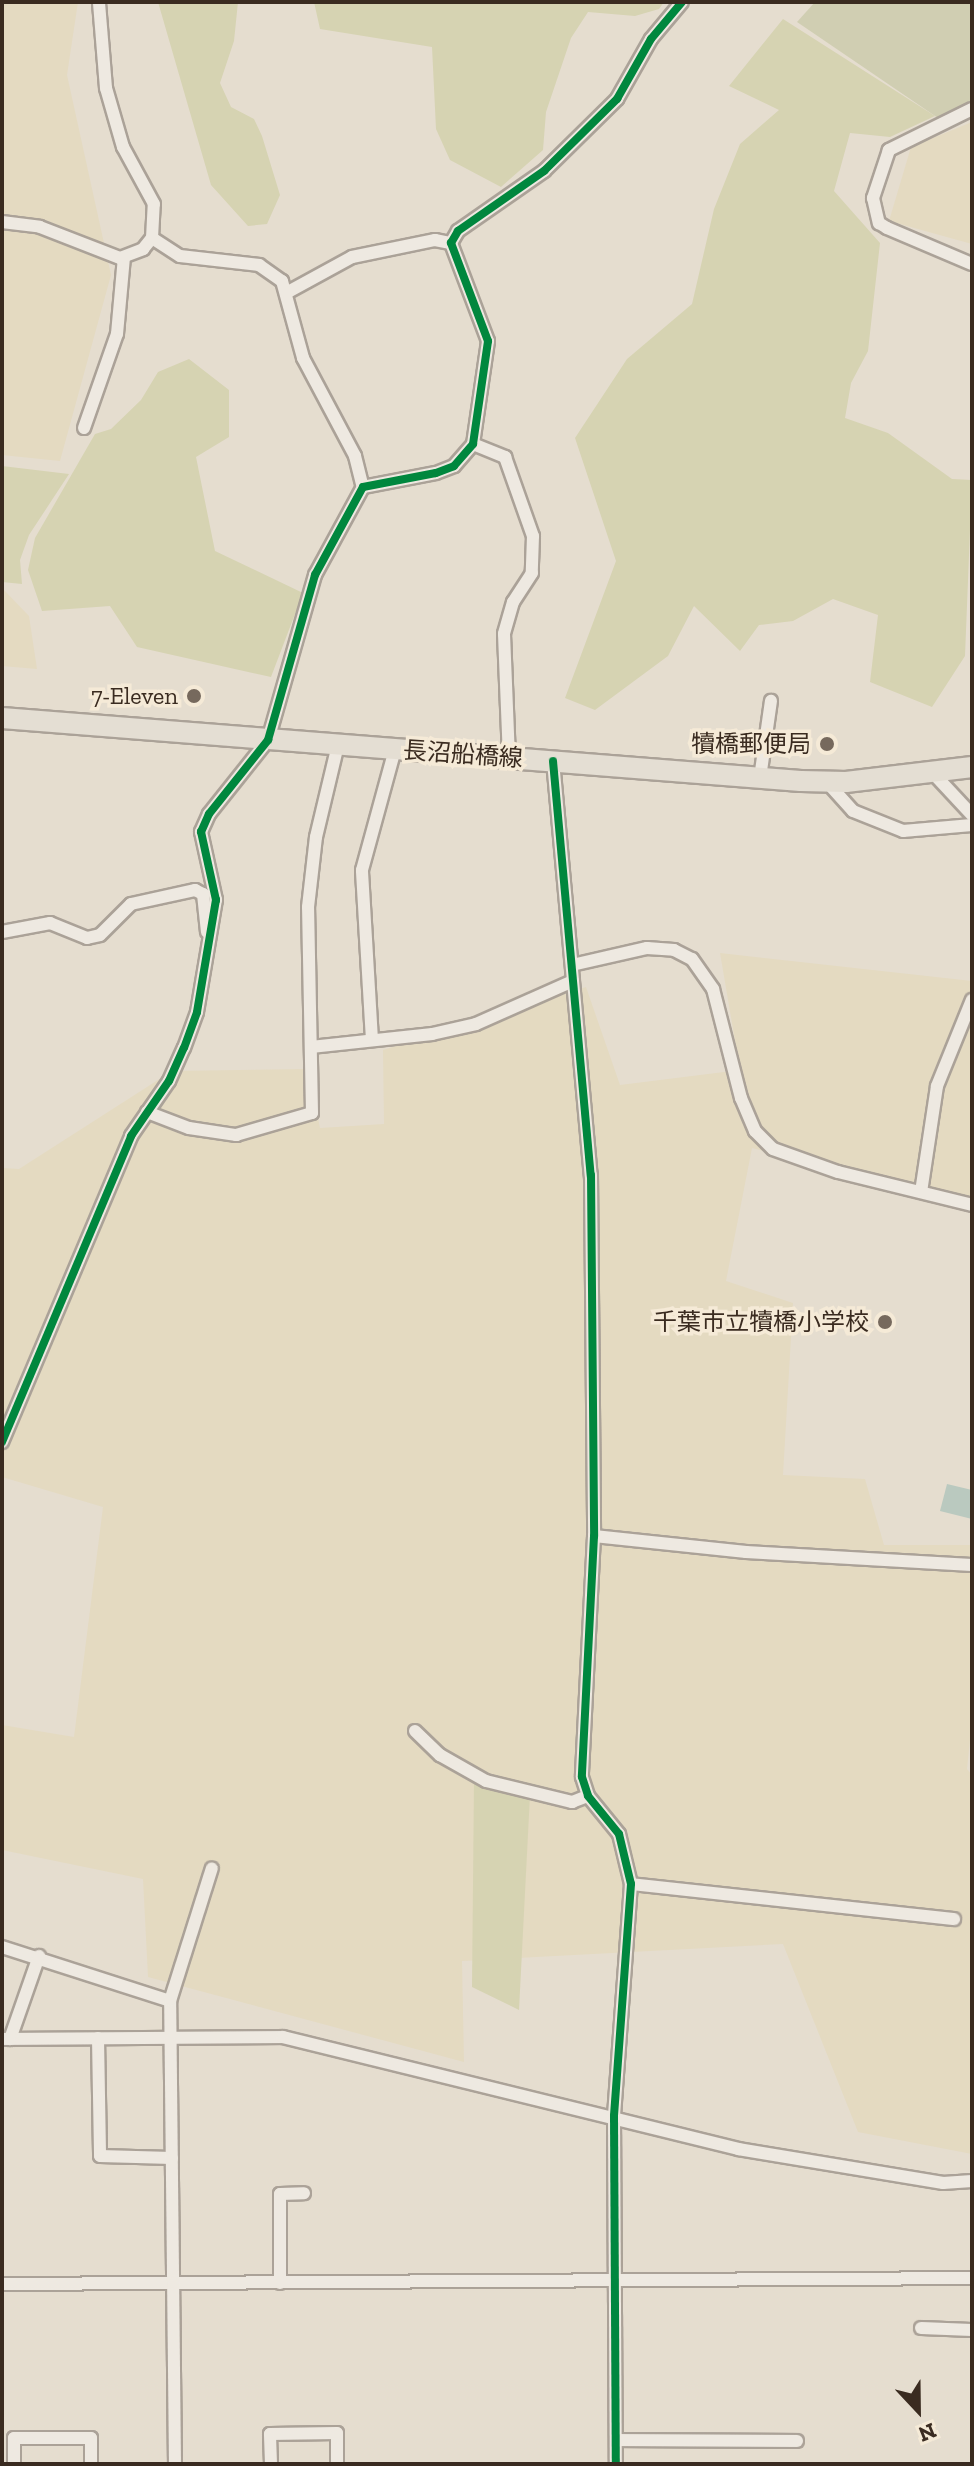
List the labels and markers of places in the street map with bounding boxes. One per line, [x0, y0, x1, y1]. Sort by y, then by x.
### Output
place label: 7-Eleven [91, 682, 178, 710]
marker: 7-Eleven [185, 687, 203, 705]
place label: 犢橋郵便局 [691, 730, 811, 758]
marker: 犢橋郵便局 [818, 735, 836, 753]
place label: 千葉市立犢橋小学校 [653, 1308, 869, 1336]
marker: 千葉市立犢橋小学校 [876, 1313, 894, 1331]

